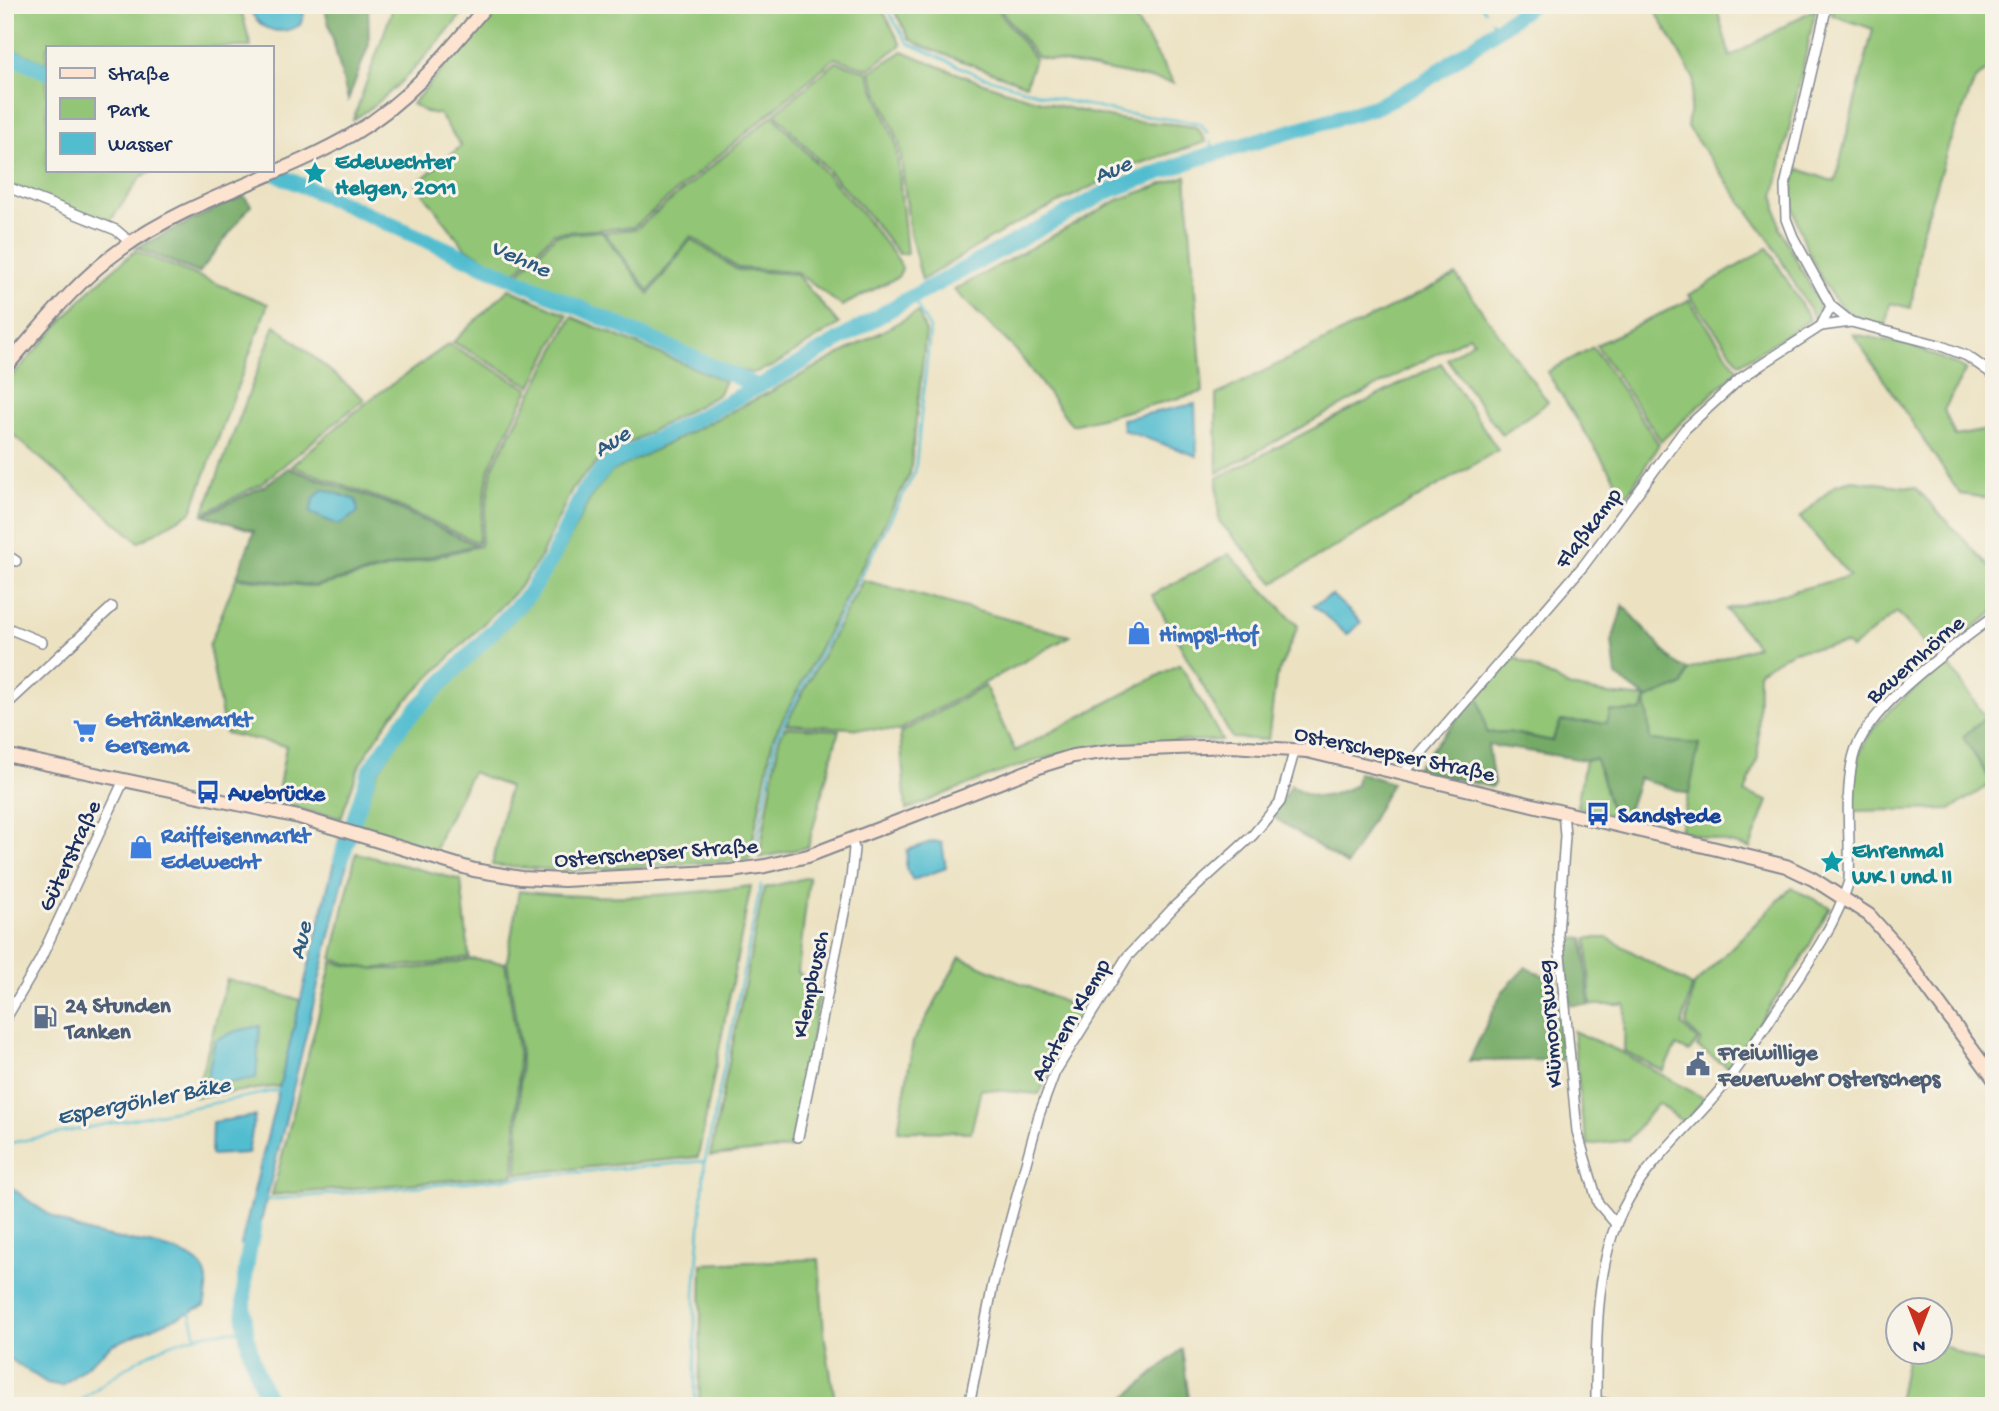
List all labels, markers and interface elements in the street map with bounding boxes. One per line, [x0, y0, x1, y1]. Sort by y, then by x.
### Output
legend [46, 46, 273, 172]
text: Straße [108, 64, 170, 89]
text: Park [107, 100, 151, 125]
text: Wasser [108, 134, 173, 159]
place label: Edewechter Helgen, 2011 [335, 150, 457, 203]
water label: Aue [1090, 150, 1138, 192]
place icon: Edewechter Helgen, 2011 [301, 159, 329, 187]
water label: Vehne [485, 234, 555, 287]
water label: Aue [589, 420, 638, 465]
street label: Flaßkamp [1550, 483, 1629, 576]
street label: Bauernhörne [1861, 610, 1972, 711]
shop icon: Himpsl-Hof [1125, 619, 1153, 647]
place label: Himpsl-Hof [1159, 623, 1260, 650]
place label: Getränkemarkt Gersema [105, 708, 254, 761]
supermarket icon: Getränkemarkt Gersema [71, 717, 99, 745]
street label: Osterschepser Straße [1292, 721, 1498, 790]
bus stop icon: Auebrücke [194, 778, 222, 806]
place label: Auebrücke [227, 782, 326, 809]
street label: Güterstraße [34, 796, 109, 916]
bus stop icon: Sandstede [1584, 800, 1612, 828]
place label: Sandstede [1618, 804, 1722, 831]
place label: Raiffeisenmarkt Edewecht [160, 824, 313, 877]
shop icon: Raiffeisenmarkt Edewecht [127, 833, 155, 861]
street label: Osterschepser Straße [553, 834, 760, 875]
place label: Ehrenmal WK I und II [1851, 839, 1952, 892]
place icon: Ehrenmal WK I und II [1818, 848, 1846, 876]
water label: Aue [284, 918, 321, 962]
street label: Klempbusch [788, 929, 837, 1041]
street label: Achtern Klemp [1026, 955, 1118, 1087]
street label: Klümoorsweg [1532, 959, 1571, 1089]
place label: 24 Stunden Tanken [63, 994, 172, 1047]
fuel station icon: 24 Stunden Tanken [31, 1003, 59, 1031]
place label: Freiwillige Feuerwehr Osterscheps [1717, 1041, 1942, 1094]
public building icon: Freiwillige Feuerwehr Osterscheps [1684, 1050, 1712, 1078]
water label: Espergöhler Bäke [55, 1071, 234, 1133]
north arrow [1884, 1296, 1954, 1366]
text: N [1913, 1333, 1925, 1356]

